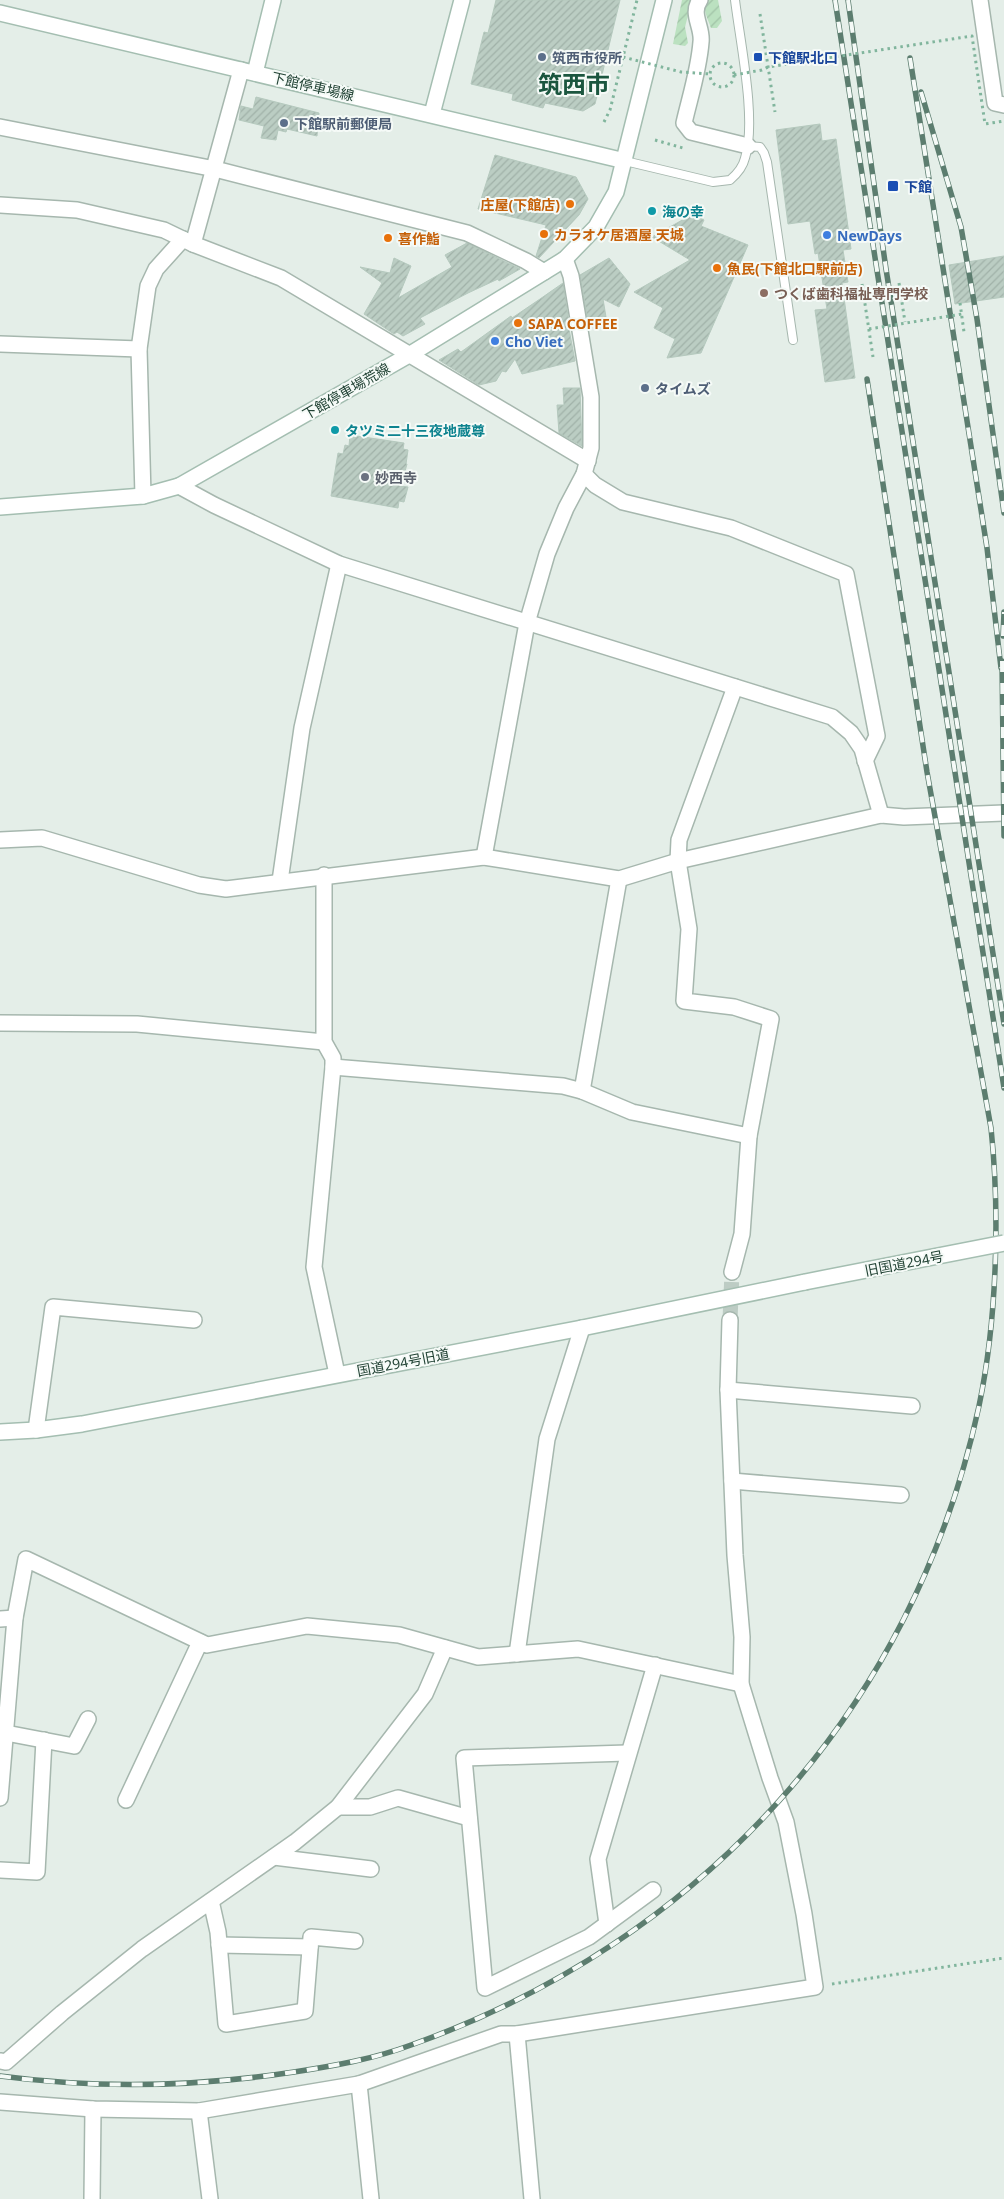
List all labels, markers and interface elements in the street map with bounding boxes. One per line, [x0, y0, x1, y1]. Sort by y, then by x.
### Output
place label: 筑西市役所 [552, 48, 622, 67]
place label: 下館駅北口 [768, 48, 838, 67]
marker: 筑西市役所 [536, 51, 548, 63]
marker: 下館駅北口 [752, 51, 764, 63]
street label: 下館停車場線 [270, 67, 356, 105]
district label: 筑西市 [538, 67, 610, 100]
place label: 下館駅前郵便局 [294, 114, 392, 133]
marker: 下館駅前郵便局 [278, 117, 290, 129]
place label: 下館 [904, 177, 932, 196]
marker: 下館 [886, 179, 900, 193]
place label: 庄屋(下館店) [481, 195, 560, 214]
marker: 庄屋(下館店) [564, 198, 576, 210]
place label: 海の幸 [662, 202, 704, 221]
marker: 海の幸 [646, 205, 658, 217]
place label: カラオケ居酒屋 天城 [554, 225, 684, 244]
place label: NewDays [837, 226, 902, 245]
marker: カラオケ居酒屋 天城 [538, 228, 550, 240]
place label: 喜作鮨 [398, 229, 440, 248]
marker: NewDays [821, 229, 833, 241]
marker: 喜作鮨 [382, 232, 394, 244]
place label: 魚民(下館北口駅前店) [727, 259, 863, 278]
marker: 魚民(下館北口駅前店) [711, 262, 723, 274]
place label: つくば歯科福祉専門学校 [774, 284, 928, 303]
marker: つくば歯科福祉専門学校 [758, 287, 770, 299]
place label: SAPA COFFEE [528, 314, 618, 333]
marker: SAPA COFFEE [512, 317, 524, 329]
place label: Cho Viet [505, 332, 563, 351]
marker: Cho Viet [489, 335, 501, 347]
street label: 下館停車場荒線 [299, 358, 393, 424]
place label: タイムズ [655, 379, 711, 398]
marker: タイムズ [639, 382, 651, 394]
place label: タツミ二十三夜地蔵尊 [345, 421, 485, 440]
marker: タツミ二十三夜地蔵尊 [329, 424, 341, 436]
place label: 妙西寺 [375, 468, 417, 487]
marker: 妙西寺 [359, 471, 371, 483]
street label: 旧国道294号 [863, 1246, 945, 1280]
street label: 国道294号旧道 [355, 1344, 451, 1380]

